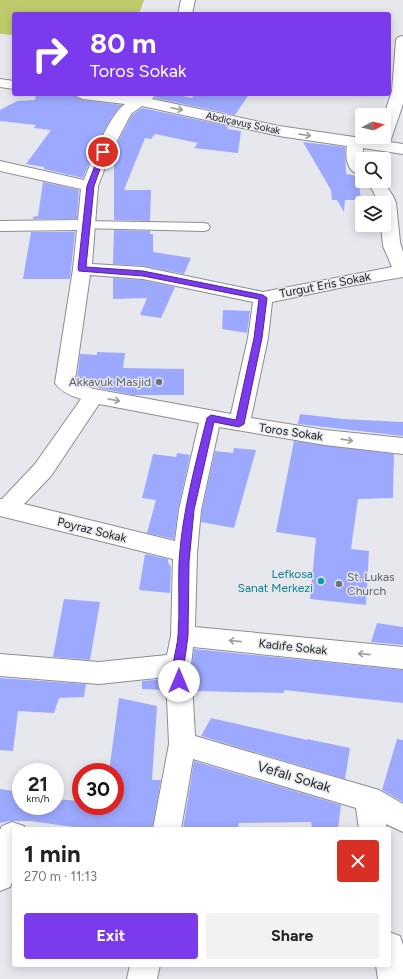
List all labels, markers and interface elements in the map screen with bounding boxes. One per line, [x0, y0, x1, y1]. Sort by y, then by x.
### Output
text: 80 m [90, 26, 156, 60]
icon: right [24, 28, 76, 80]
text: Toros Sokak [90, 60, 187, 82]
one-way arrow [171, 106, 184, 114]
north arrow [355, 108, 391, 144]
map controls [355, 108, 391, 232]
street label: Abdiçavuş Sokak [205, 109, 282, 137]
one-way arrow [298, 131, 311, 139]
pin [86, 135, 120, 169]
icon: arrive [92, 141, 114, 163]
button: search [355, 152, 391, 188]
button: layers [355, 196, 391, 232]
street label: Turgut Eris Sokak [278, 269, 372, 301]
place label: Akkavuk Masjid [69, 375, 151, 389]
marker: Akkavuk Masjid [154, 377, 164, 387]
one-way arrow [107, 396, 120, 404]
street label: Toros Sokak [258, 421, 324, 443]
one-way arrow [340, 436, 353, 444]
street label: Poyraz Sokak [56, 515, 128, 545]
place label: Lefkosa Sanat Merkezi [238, 567, 313, 595]
place label: St. Lukas Church [347, 570, 395, 598]
marker: Lefkosa Sanat Merkezi [316, 576, 326, 586]
marker: St. Lukas Church [334, 579, 344, 589]
street label: Kadıfe Sokak [258, 636, 328, 658]
one-way arrow [229, 637, 242, 645]
one-way arrow [358, 650, 371, 658]
position arrow [158, 660, 200, 702]
street label: Vefalı Sokak [255, 758, 333, 796]
speed limit sign: 30 [72, 763, 124, 815]
text: 21 [28, 772, 48, 796]
text: km/h [27, 792, 49, 805]
text: 1 min [24, 839, 81, 868]
button: close [337, 840, 379, 882]
text: 270 m · 11:13 [24, 869, 97, 884]
button: Exit [24, 913, 198, 959]
button: Share [206, 913, 379, 959]

